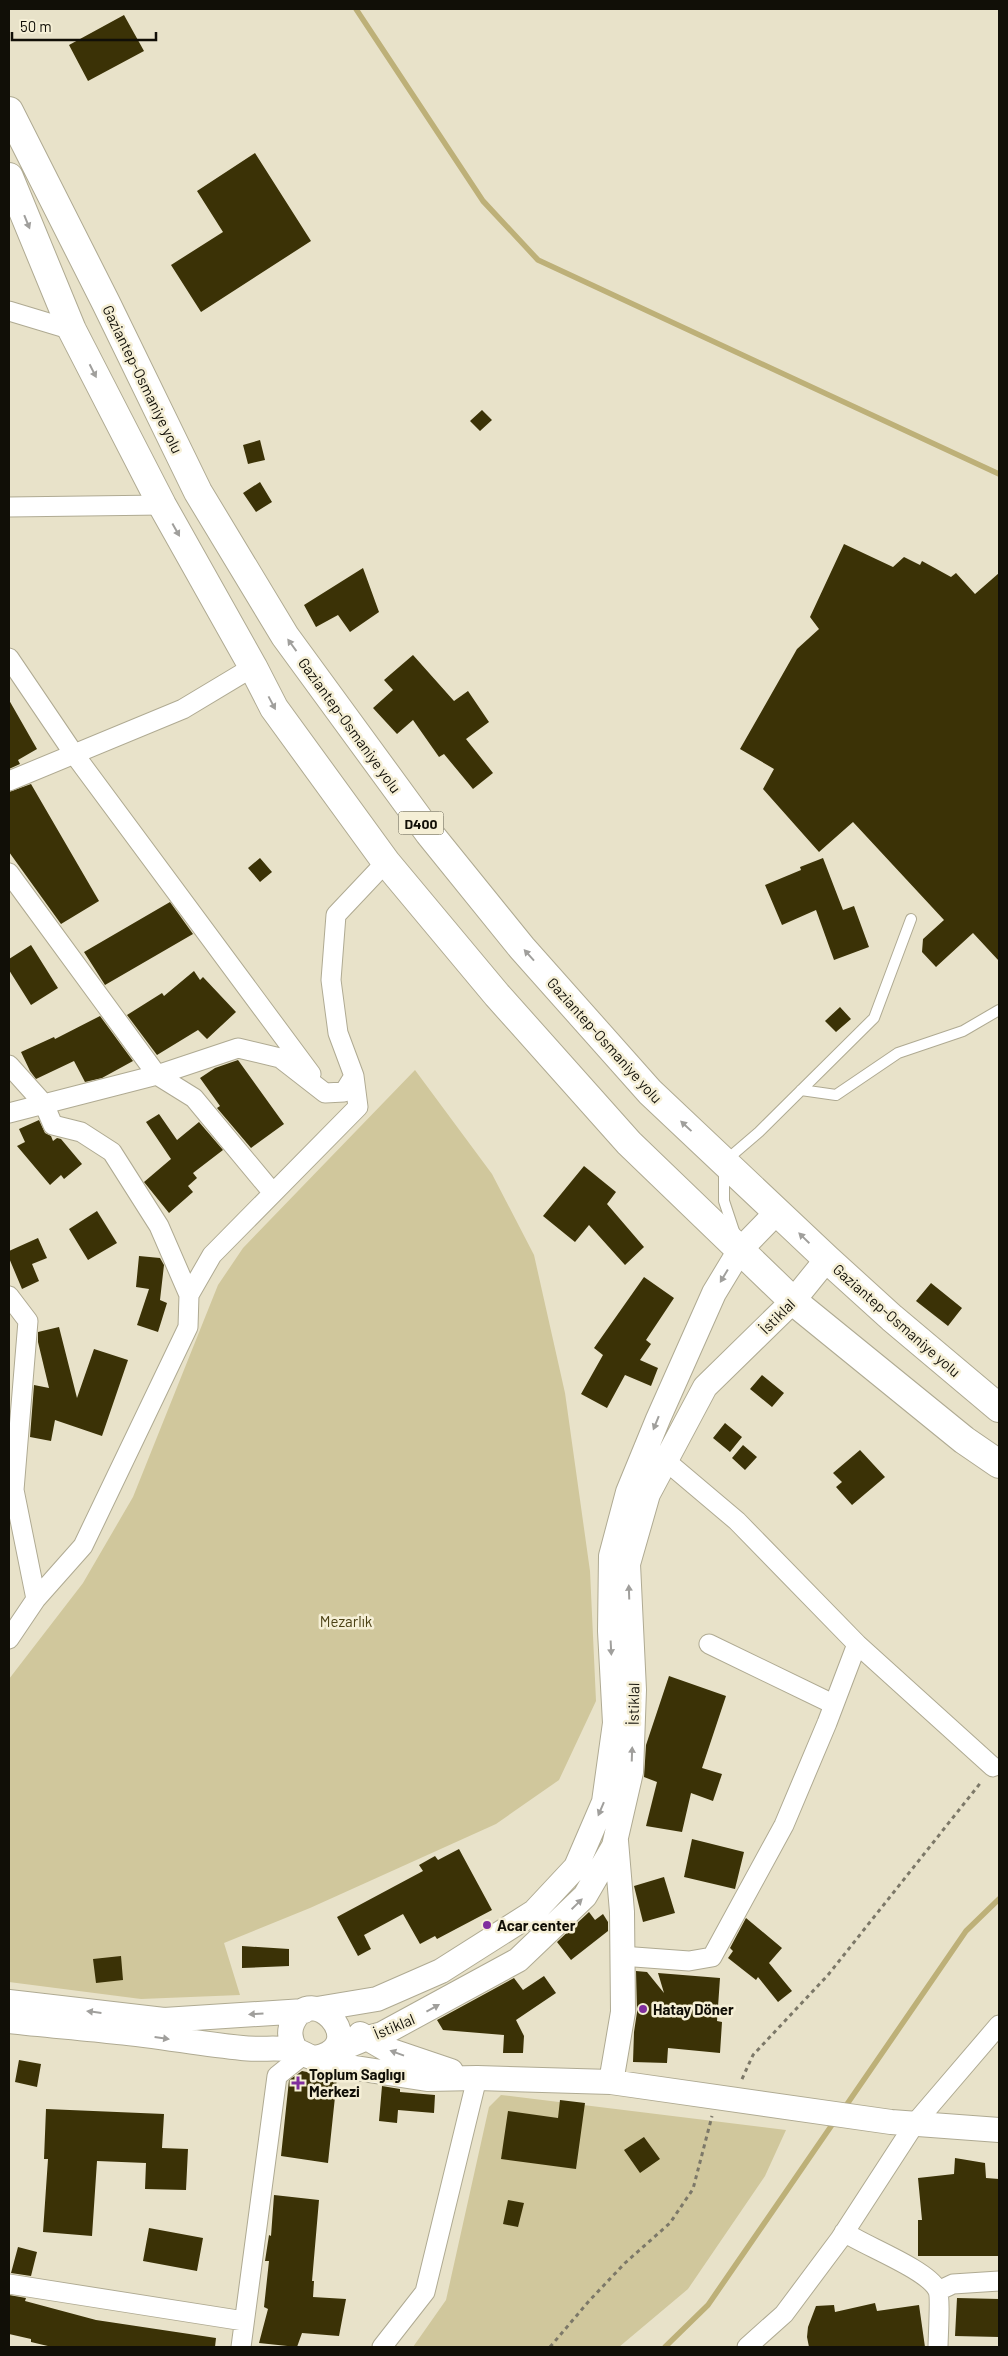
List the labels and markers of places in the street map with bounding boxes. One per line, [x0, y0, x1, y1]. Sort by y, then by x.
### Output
place label: Acar center [497, 1916, 576, 1934]
marker: Acar center [481, 1919, 493, 1931]
place label: Hatay Döner [653, 2000, 734, 2018]
marker: Hatay Döner [637, 2003, 649, 2015]
place label: Toplum Saglıgı Merkezi [309, 2065, 405, 2100]
marker: Toplum Saglıgı Merkezi [291, 2076, 305, 2090]

